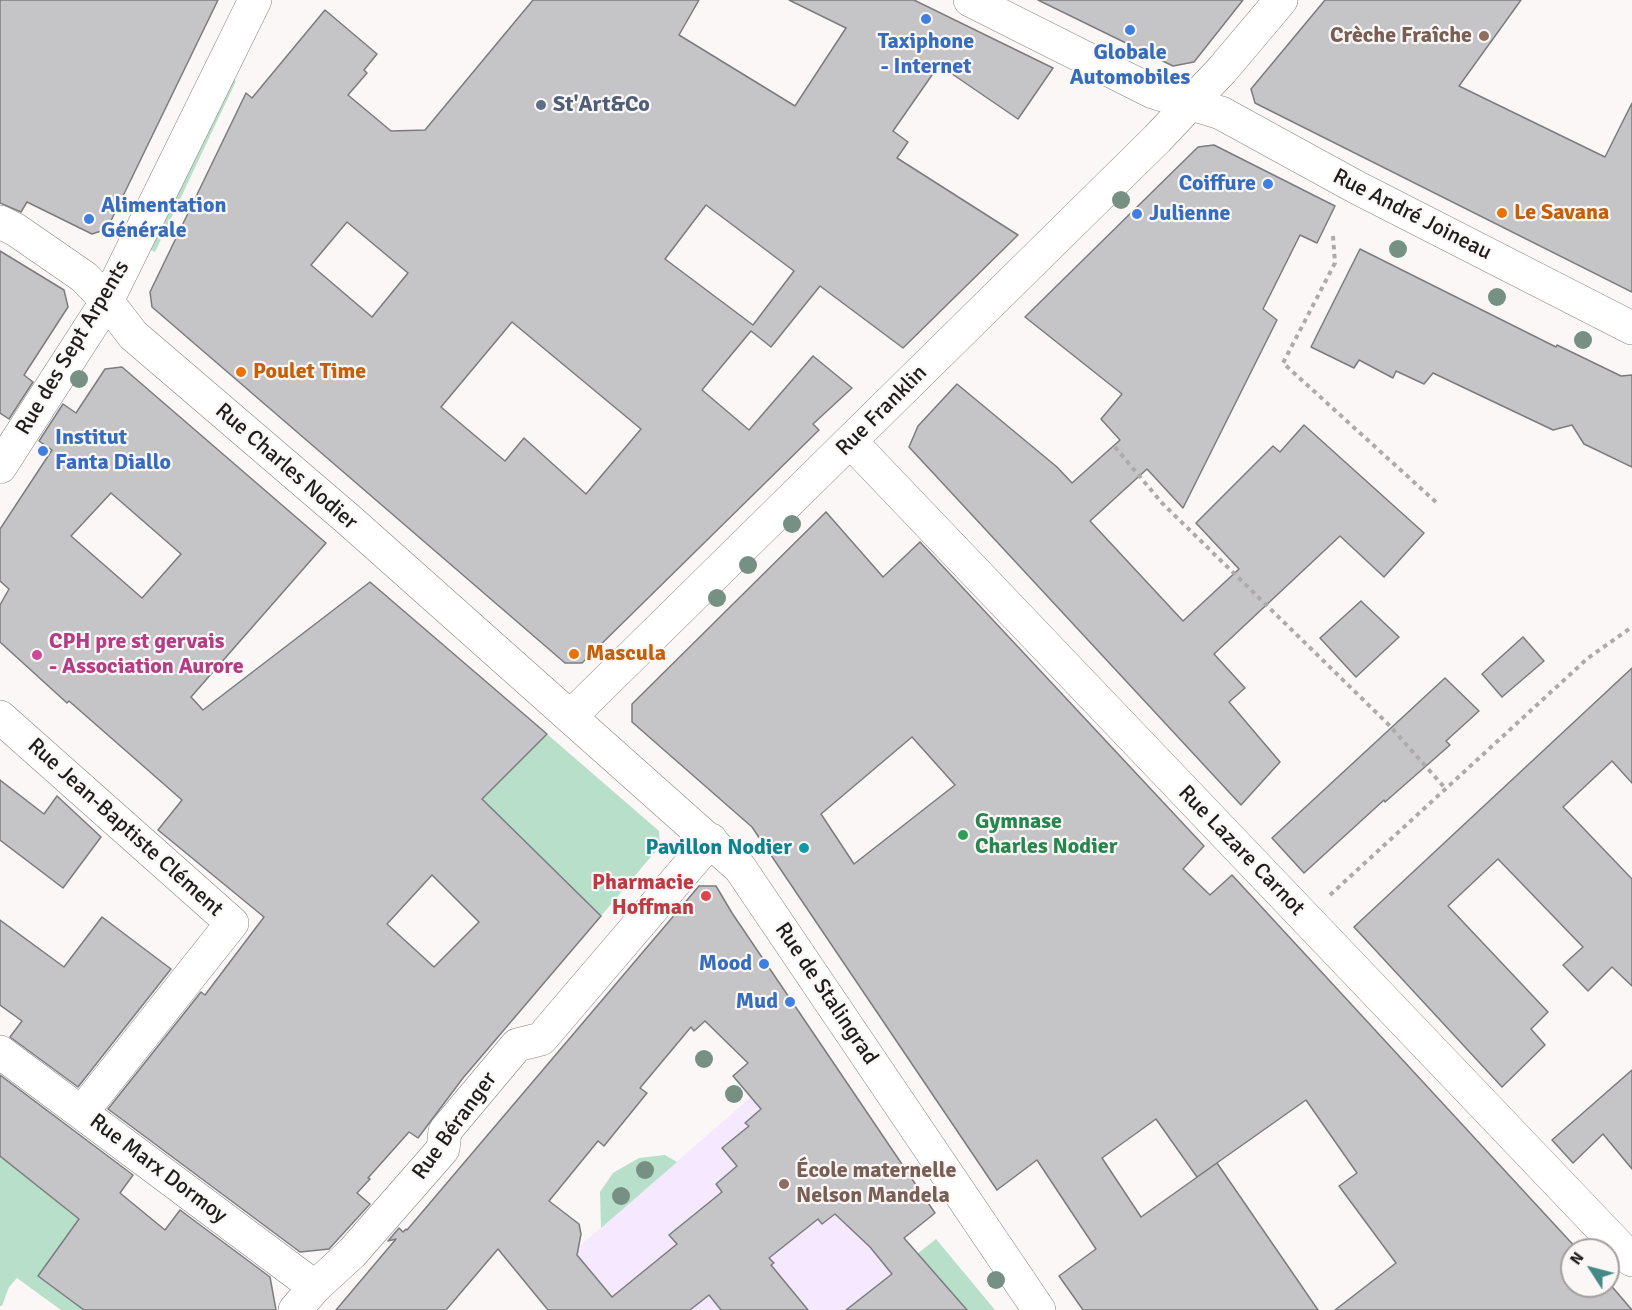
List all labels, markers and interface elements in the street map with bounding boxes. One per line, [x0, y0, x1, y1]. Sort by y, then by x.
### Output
marker: Taxiphone - Internet [919, 12, 933, 26]
marker: Globale Automobiles [1123, 23, 1137, 37]
place label: Crèche Fraîche [1330, 23, 1472, 49]
place label: Taxiphone - Internet [878, 29, 974, 80]
marker: Crèche Fraîche [1477, 29, 1491, 43]
place label: Globale Automobiles [1070, 40, 1190, 92]
place label: St'Art&Co [553, 92, 650, 118]
marker: St'Art&Co [534, 98, 548, 112]
street label: Rue André Joineau [1328, 164, 1496, 266]
place label: Coiffure [1179, 171, 1256, 197]
marker: Coiffure [1261, 177, 1275, 191]
place label: Alimentation Générale [101, 193, 226, 244]
place label: Le Savana [1514, 200, 1609, 226]
place label: Julienne [1149, 201, 1231, 227]
marker: Le Savana [1495, 206, 1509, 220]
marker: Julienne [1130, 207, 1144, 221]
marker: Alimentation Générale [82, 212, 96, 226]
street label: Rue des Sept Arpents [11, 256, 135, 440]
place label: Poulet Time [253, 359, 366, 385]
street label: Rue Franklin [831, 360, 933, 462]
marker: Poulet Time [234, 365, 248, 379]
street label: Rue Charles Nodier [209, 398, 363, 536]
place label: Institut Fanta Diallo [55, 425, 171, 476]
marker: Institut Fanta Diallo [36, 444, 50, 458]
place label: CPH pre st gervais - Association Aurore [49, 629, 244, 680]
place label: Mascula [586, 641, 666, 667]
marker: Mascula [567, 647, 581, 661]
marker: CPH pre st gervais - Association Aurore [30, 648, 44, 662]
street label: Rue Jean-Baptiste Clément [22, 733, 228, 923]
street label: Rue Lazare Carnot [1172, 780, 1310, 922]
place label: Gymnase Charles Nodier [975, 809, 1117, 860]
marker: Gymnase Charles Nodier [956, 828, 970, 842]
place label: Pavillon Nodier [645, 835, 792, 861]
marker: Pavillon Nodier [797, 841, 811, 855]
place label: Pharmacie Hoffman [592, 870, 694, 921]
marker: Pharmacie Hoffman [699, 889, 713, 903]
street label: Rue de Stalingrad [769, 918, 883, 1070]
place label: Mood [699, 951, 752, 977]
marker: Mood [757, 957, 771, 971]
place label: Mud [736, 989, 778, 1015]
marker: Mud [783, 995, 797, 1009]
street label: Rue Béranger [407, 1067, 503, 1185]
street label: Rue Marx Dormoy [84, 1109, 232, 1229]
place label: École maternelle Nelson Mandela [796, 1158, 956, 1210]
marker: École maternelle Nelson Mandela [777, 1177, 791, 1191]
north arrow [1560, 1238, 1620, 1298]
text: N [1566, 1248, 1588, 1269]

